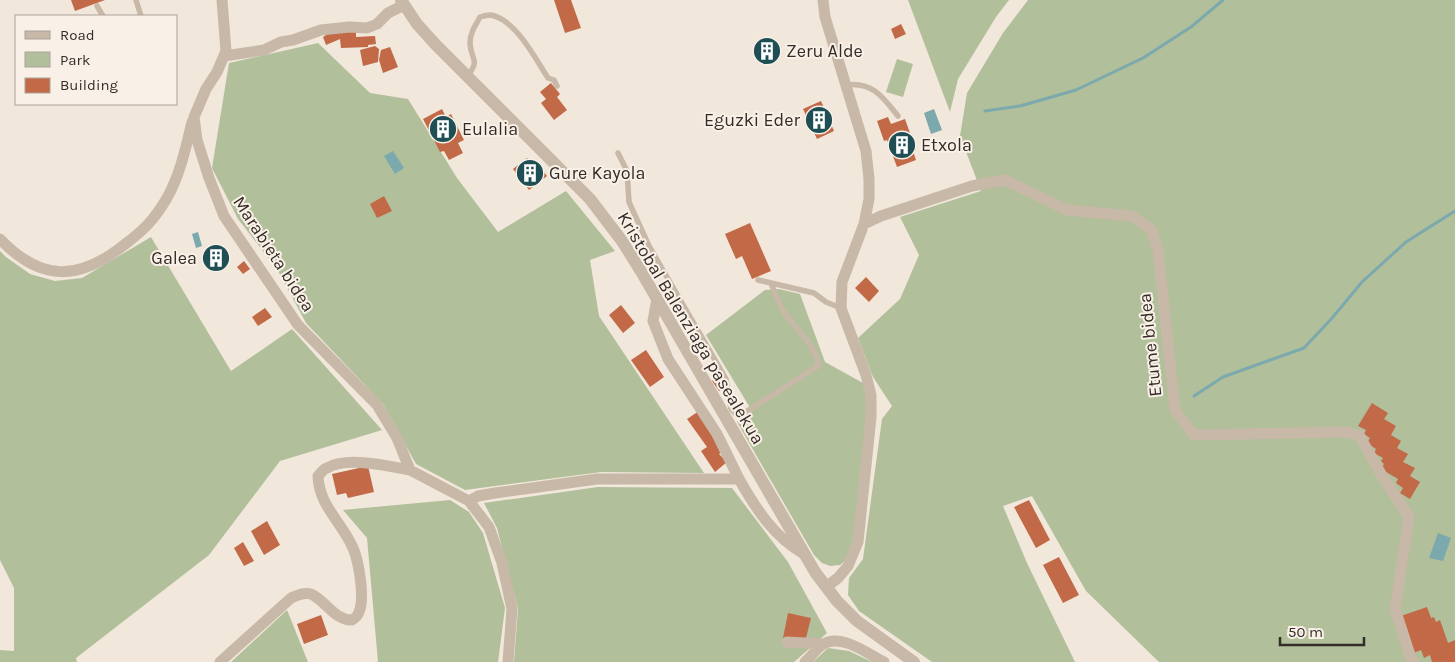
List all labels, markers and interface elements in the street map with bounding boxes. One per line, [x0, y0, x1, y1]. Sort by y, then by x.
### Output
legend [15, 15, 178, 105]
text: Road [60, 26, 95, 44]
building icon: Zeru Alde [752, 36, 782, 66]
place label: Zeru Alde [786, 40, 863, 62]
text: Park [60, 51, 90, 69]
text: Building [60, 76, 118, 94]
building icon: Eguzki Eder [804, 105, 834, 135]
place label: Eguzki Eder [704, 109, 800, 131]
building icon: Eulalia [428, 114, 458, 144]
place label: Eulalia [462, 118, 518, 140]
building icon: Etxola [887, 130, 917, 160]
place label: Etxola [921, 134, 972, 156]
building icon: Gure Kayola [515, 158, 545, 188]
place label: Gure Kayola [549, 162, 646, 184]
street label: Marabieta bidea [228, 192, 320, 316]
street label: Kristobal Balenziaga pasealekua [613, 208, 769, 448]
building icon: Galea [201, 243, 231, 273]
place label: Galea [151, 247, 197, 269]
street label: Etume bidea [1134, 292, 1166, 398]
scale bar [1280, 614, 1364, 646]
text: 50 m [1288, 623, 1323, 641]

